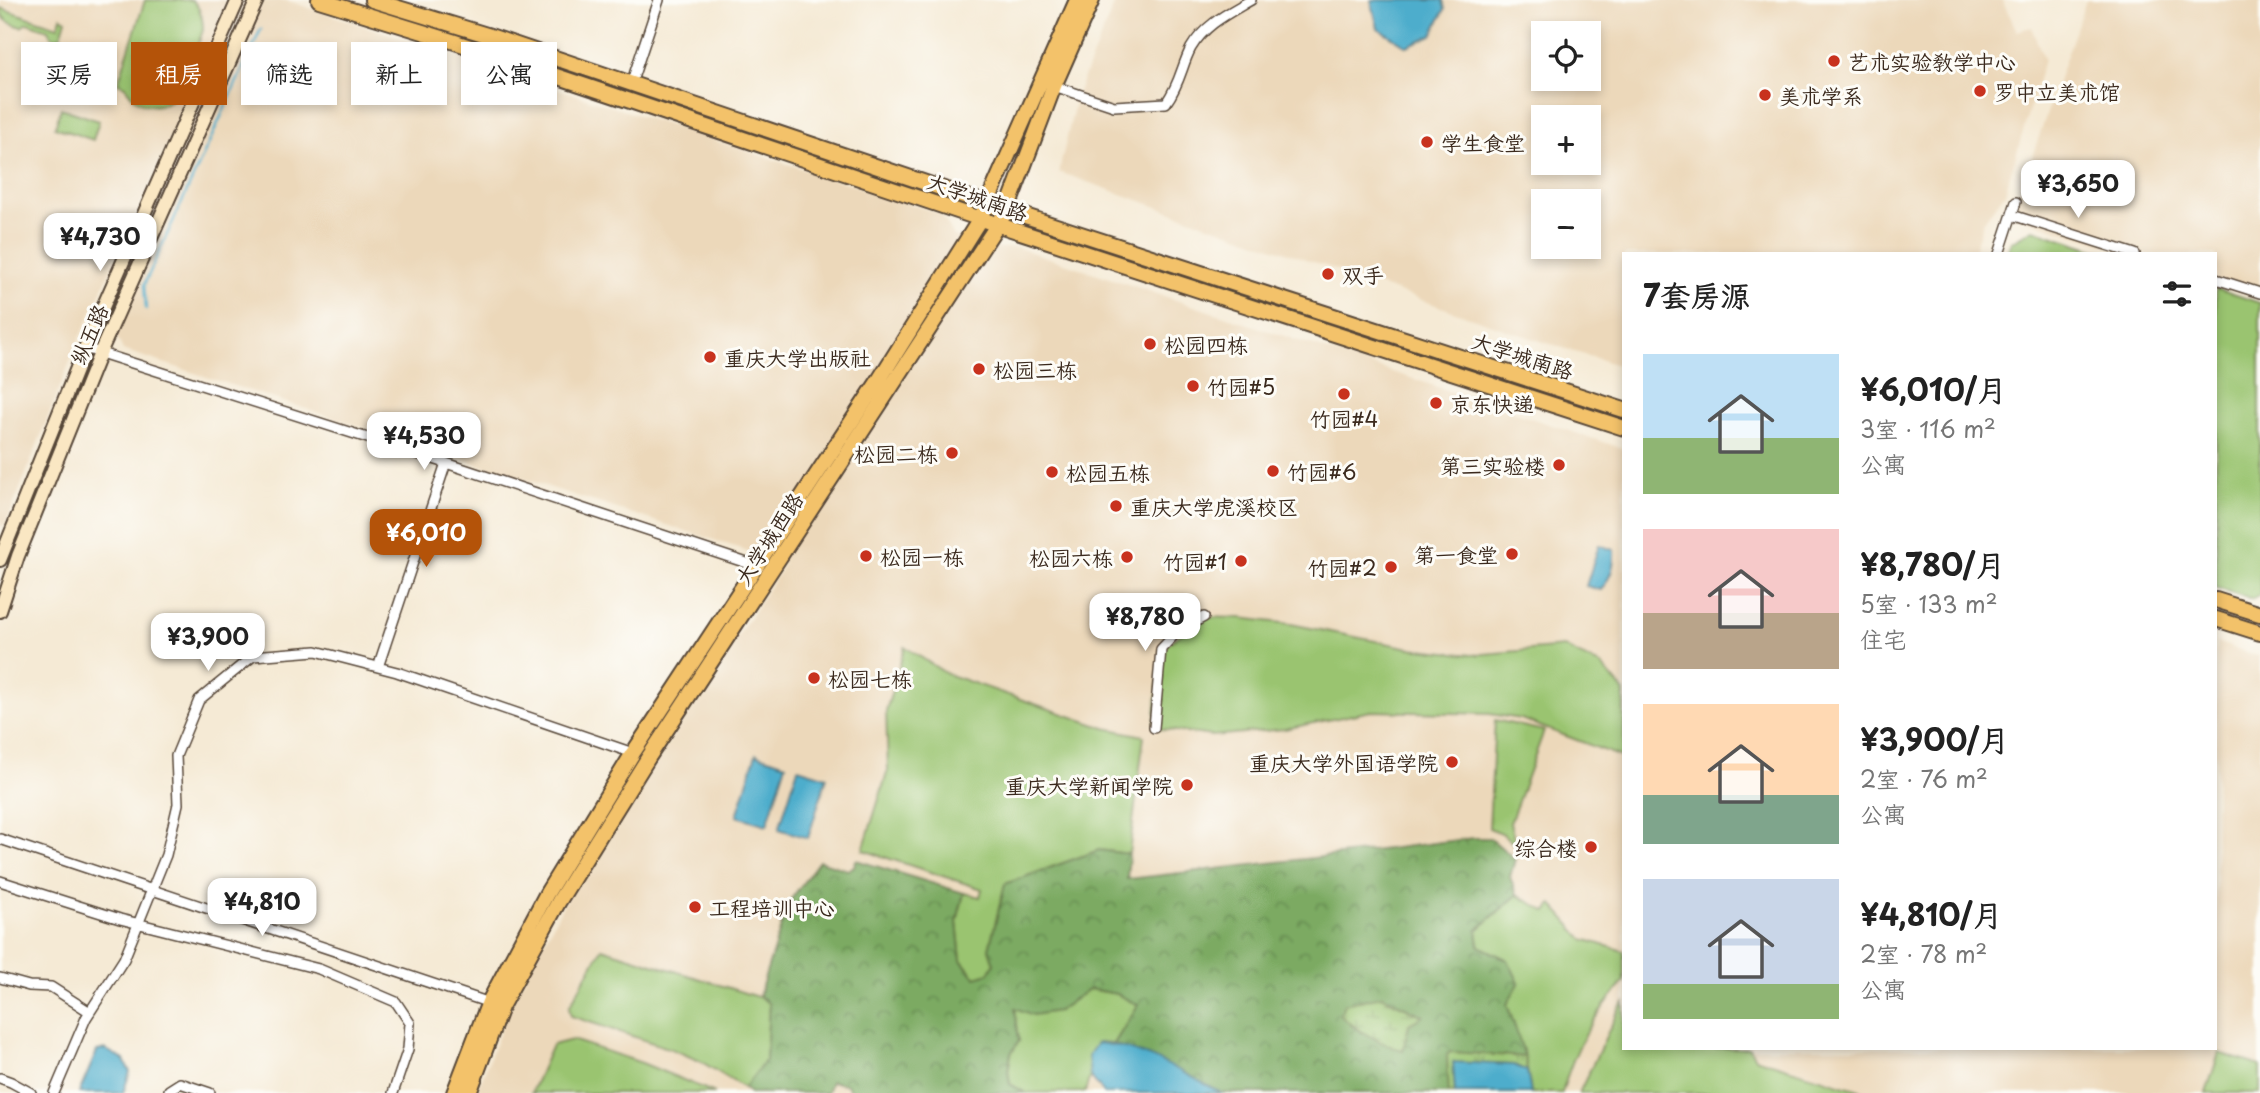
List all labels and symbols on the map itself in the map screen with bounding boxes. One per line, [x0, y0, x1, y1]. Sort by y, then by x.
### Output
place label: 艺术实验教学中心 [1848, 45, 2016, 77]
marker: 艺术实验教学中心 [1826, 53, 1842, 69]
place label: 罗中立美术馆 [1994, 75, 2120, 107]
place label: 美术学系 [1779, 79, 1863, 111]
marker: 罗中立美术馆 [1972, 83, 1988, 99]
marker: 美术学系 [1757, 87, 1773, 103]
place label: 学生食堂 [1441, 126, 1525, 158]
marker: 学生食堂 [1419, 134, 1435, 150]
pin: ¥3,650 [2021, 160, 2135, 220]
street label: 大学城南路 [923, 164, 1033, 228]
pin: ¥4,730 [43, 214, 157, 273]
place label: 双手 [1342, 258, 1384, 290]
marker: 双手 [1320, 266, 1336, 282]
street label: 纵五路 [61, 299, 115, 369]
street label: 大学城南路 [1468, 324, 1578, 386]
place label: 松园四栋 [1164, 328, 1248, 360]
marker: 松园四栋 [1142, 336, 1158, 352]
place label: 重庆大学出版社 [724, 341, 871, 373]
marker: 重庆大学出版社 [702, 349, 718, 365]
place label: 松园三栋 [993, 353, 1077, 385]
marker: 松园三栋 [971, 361, 987, 377]
place label: 竹园#5 [1207, 370, 1275, 402]
marker: 竹园#5 [1185, 378, 1201, 394]
marker: 竹园#4 [1336, 386, 1352, 402]
place label: 京东快递 [1450, 387, 1534, 419]
marker: 京东快递 [1428, 395, 1444, 411]
place label: 竹园#4 [1310, 402, 1378, 434]
pin: ¥4,530 [367, 412, 481, 472]
place label: 松园二栋 [854, 437, 938, 469]
marker: 松园二栋 [944, 445, 960, 461]
place label: 第三实验楼 [1440, 449, 1545, 481]
place label: 竹园#6 [1287, 455, 1356, 487]
place label: 松园五栋 [1066, 456, 1150, 488]
marker: 第三实验楼 [1551, 457, 1567, 473]
marker: 竹园#6 [1265, 463, 1281, 479]
marker: 松园五栋 [1044, 464, 1060, 480]
street label: 大学城西路 [726, 485, 810, 591]
place label: 重庆大学虎溪校区 [1130, 490, 1298, 522]
marker: 重庆大学虎溪校区 [1108, 498, 1124, 514]
pin: ¥6,010 [369, 510, 483, 569]
place label: 第一食堂 [1414, 538, 1498, 570]
place label: 松园一栋 [880, 540, 964, 572]
place label: 松园六栋 [1029, 541, 1113, 573]
place label: 竹园#1 [1163, 545, 1227, 577]
marker: 第一食堂 [1504, 546, 1520, 562]
marker: 松园一栋 [858, 548, 874, 564]
marker: 松园六栋 [1119, 549, 1135, 565]
place label: 竹园#2 [1307, 551, 1377, 583]
marker: 竹园#1 [1233, 553, 1249, 569]
marker: 竹园#2 [1383, 559, 1399, 575]
pin: ¥8,780 [1088, 594, 1202, 653]
pin: ¥3,900 [151, 614, 265, 673]
place label: 松园七栋 [828, 662, 912, 694]
marker: 松园七栋 [806, 670, 822, 686]
place label: 重庆大学外国语学院 [1249, 746, 1438, 778]
marker: 重庆大学外国语学院 [1444, 754, 1460, 770]
place label: 重庆大学新闻学院 [1005, 769, 1173, 801]
marker: 重庆大学新闻学院 [1179, 777, 1195, 793]
place label: 综合楼 [1514, 831, 1577, 863]
marker: 综合楼 [1583, 839, 1599, 855]
pin: ¥4,810 [205, 878, 319, 938]
place label: 工程培训中心 [709, 891, 835, 923]
marker: 工程培训中心 [687, 899, 703, 915]

